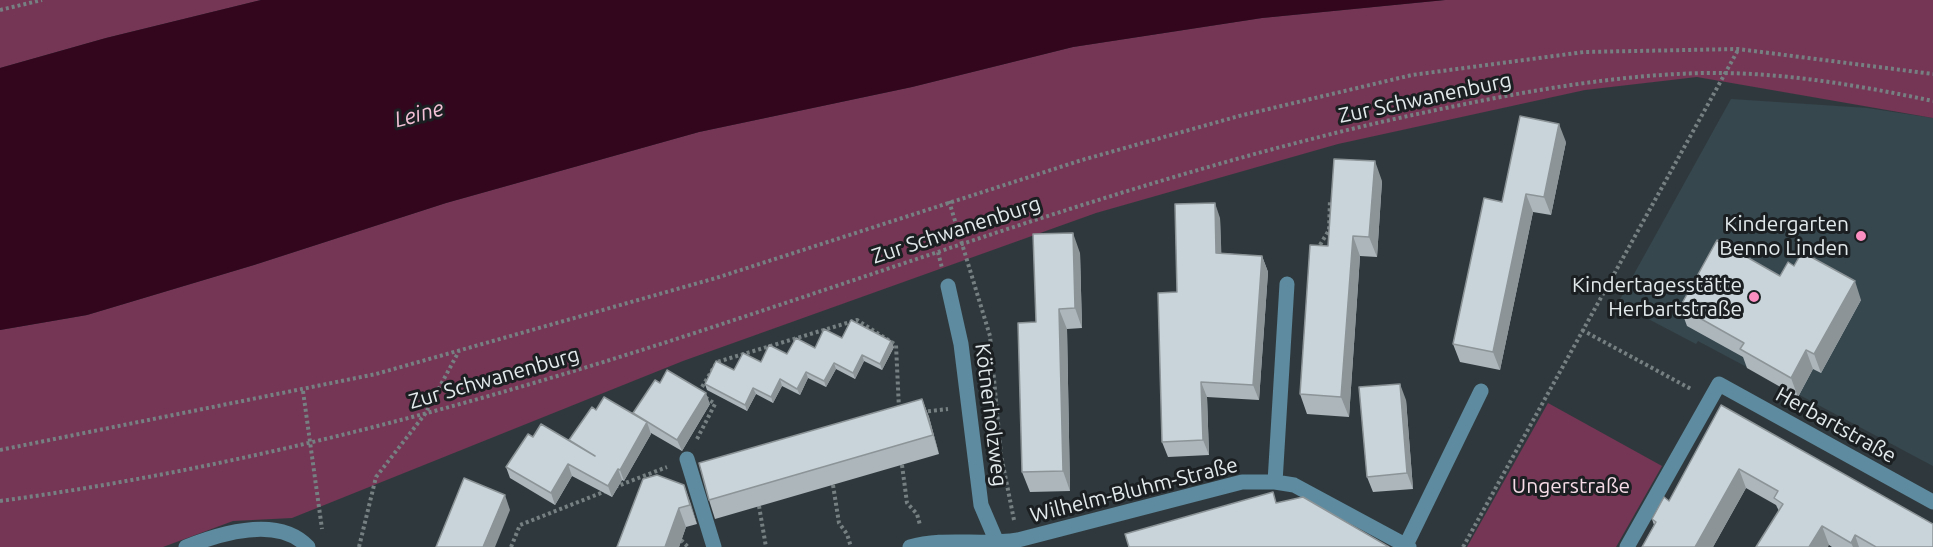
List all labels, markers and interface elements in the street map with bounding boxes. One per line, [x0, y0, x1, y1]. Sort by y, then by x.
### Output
street label: Zur Schwanenburg [1336, 67, 1514, 129]
water label: Leine [391, 95, 447, 133]
street label: Zur Schwanenburg [868, 191, 1044, 269]
place label: Kindergarten Benno Linden [1719, 211, 1849, 261]
marker: Kindergarten Benno Linden [1854, 229, 1868, 243]
place label: Kindertagesstätte Herbartstraße [1572, 272, 1742, 322]
marker: Kindertagesstätte Herbartstraße [1747, 290, 1761, 304]
street label: Zur Schwanenburg [406, 342, 582, 414]
street label: Kötnerholzweg [970, 342, 1012, 488]
street label: Herbartstraße [1771, 382, 1901, 468]
street label: Wilhelm-Bluhm-Straße [1028, 452, 1240, 528]
park label: Ungerstraße [1512, 473, 1630, 499]

